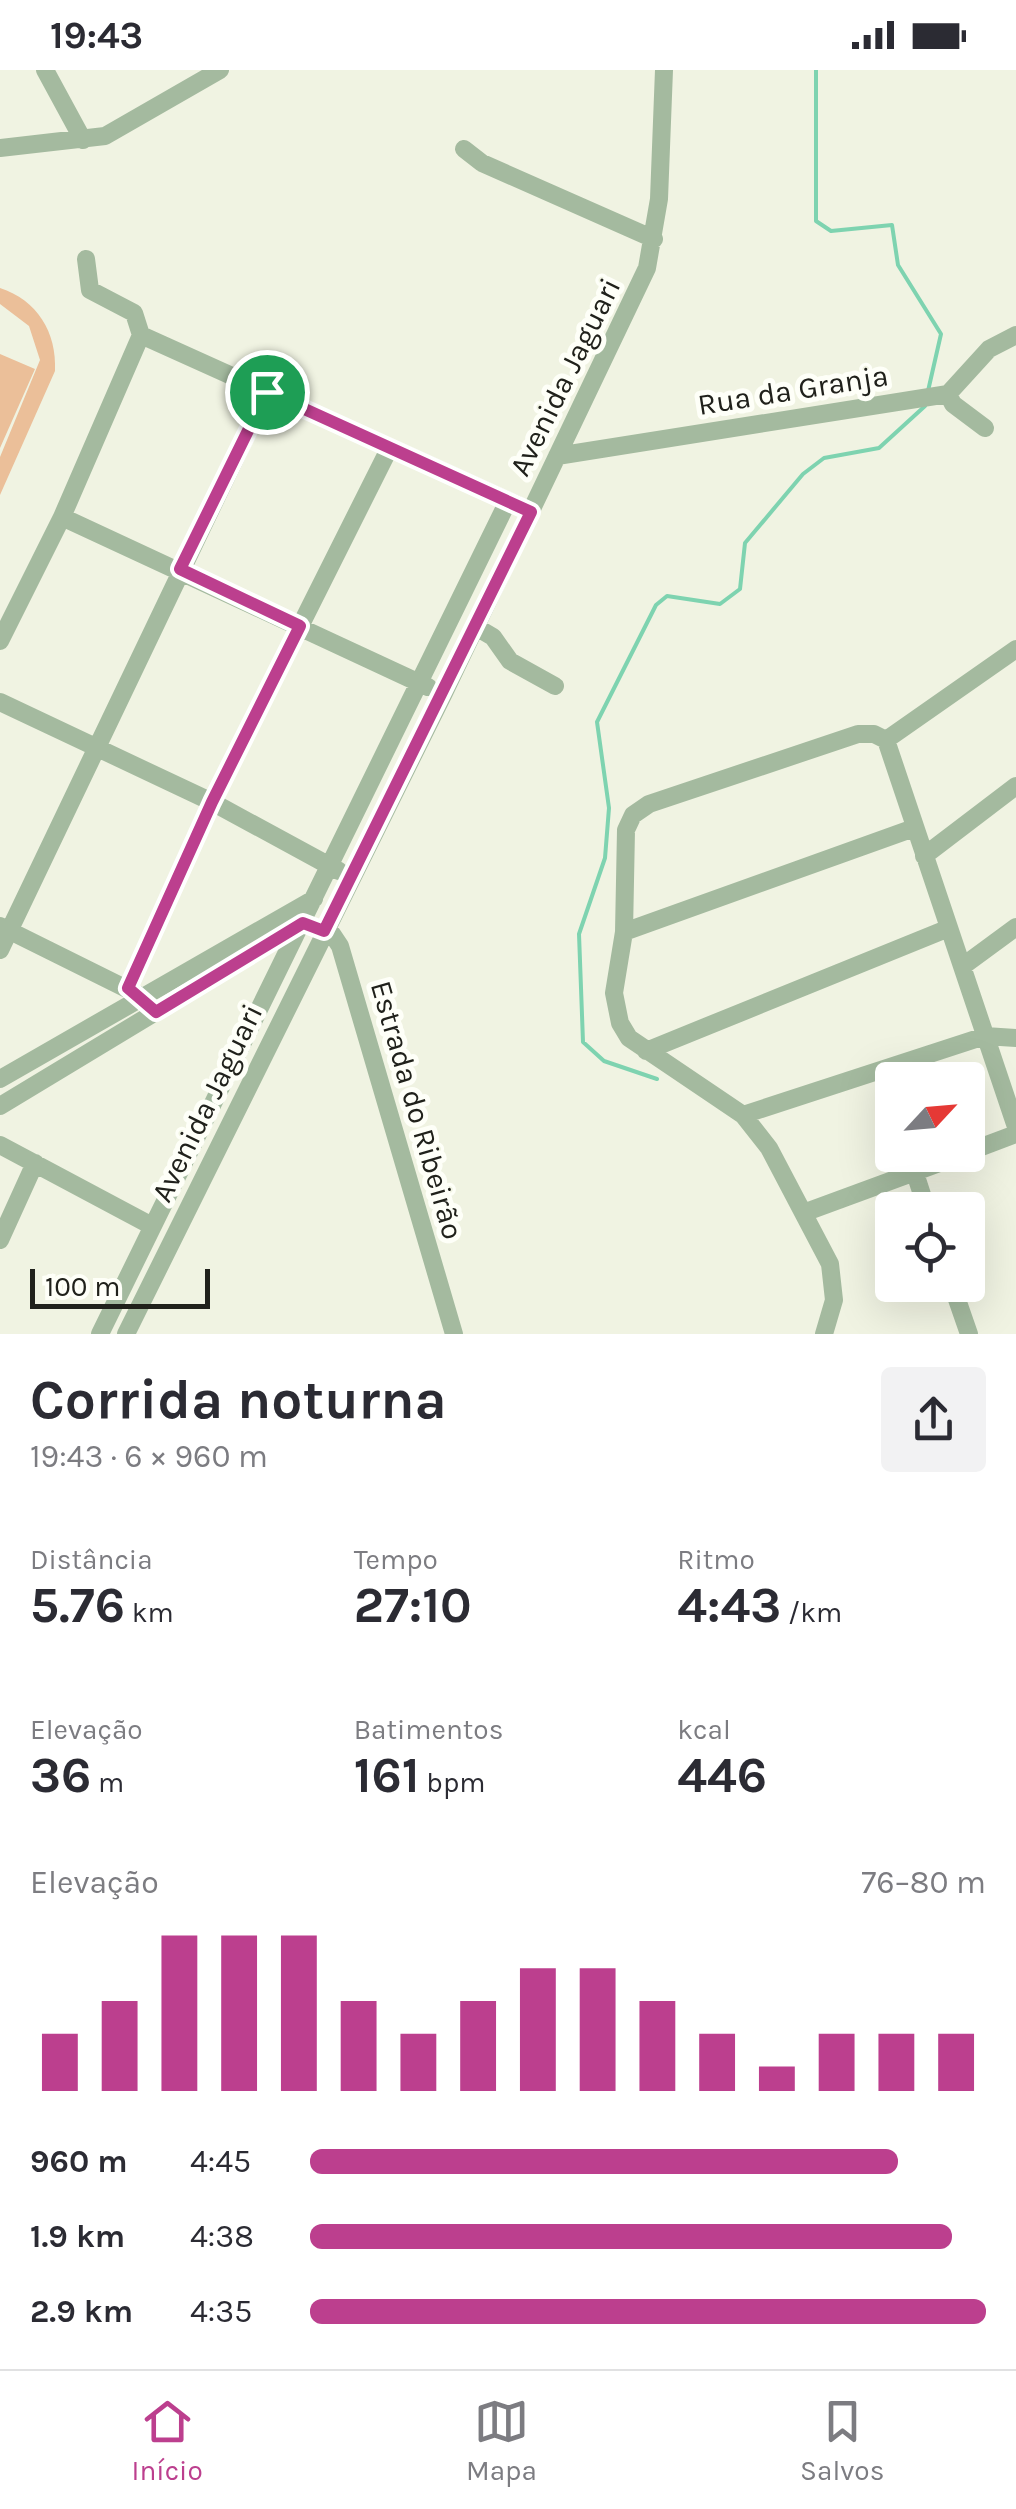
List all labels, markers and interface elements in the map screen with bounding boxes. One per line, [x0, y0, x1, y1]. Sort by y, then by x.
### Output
text: 19:43 [50, 13, 143, 58]
street label: Avenida Jaguari [502, 272, 628, 482]
pin [225, 350, 310, 435]
street label: Rua da Granja [695, 357, 891, 423]
icon: arrive [240, 365, 295, 420]
street label: Estrada do Ribeirão [363, 977, 471, 1243]
street label: Avenida Jaguari [144, 998, 270, 1208]
north arrow [875, 1062, 985, 1172]
map controls [875, 1062, 985, 1302]
button: locate [875, 1192, 985, 1302]
scale bar [30, 1264, 210, 1308]
text: 100 m [45, 1270, 120, 1303]
button: share [881, 1367, 986, 1472]
text: Corrida noturna [30, 1368, 447, 1432]
text: 19:43 · 6 × 960 m [30, 1438, 268, 1475]
text: Distância [30, 1543, 153, 1576]
text: Tempo [354, 1543, 438, 1576]
text: Ritmo [677, 1543, 755, 1576]
text: 5.76 [30, 1576, 125, 1635]
text: 27:10 [354, 1576, 472, 1635]
text: 4:43 [677, 1576, 781, 1635]
text: km [125, 1596, 174, 1629]
text: /km [781, 1596, 842, 1629]
text: Elevação [30, 1713, 143, 1746]
text: Batimentos [354, 1713, 503, 1746]
text: kcal [677, 1713, 731, 1746]
text: 36 [30, 1746, 91, 1805]
text: 161 [354, 1746, 420, 1805]
text: 446 [677, 1746, 767, 1805]
text: m [91, 1766, 124, 1799]
text: bpm [420, 1766, 485, 1799]
text: Elevação [30, 1864, 159, 1901]
text: 76–80 m [861, 1864, 986, 1901]
text: 960 m [30, 2143, 128, 2180]
text: 4:45 [190, 2143, 251, 2180]
text: 1.9 km [30, 2218, 125, 2255]
text: 4:38 [190, 2218, 254, 2255]
text: 2.9 km [30, 2293, 133, 2330]
text: 4:35 [190, 2293, 252, 2330]
tab: Início [132, 2394, 203, 2487]
tab: Mapa [466, 2394, 537, 2487]
tab: Salvos [800, 2394, 884, 2487]

